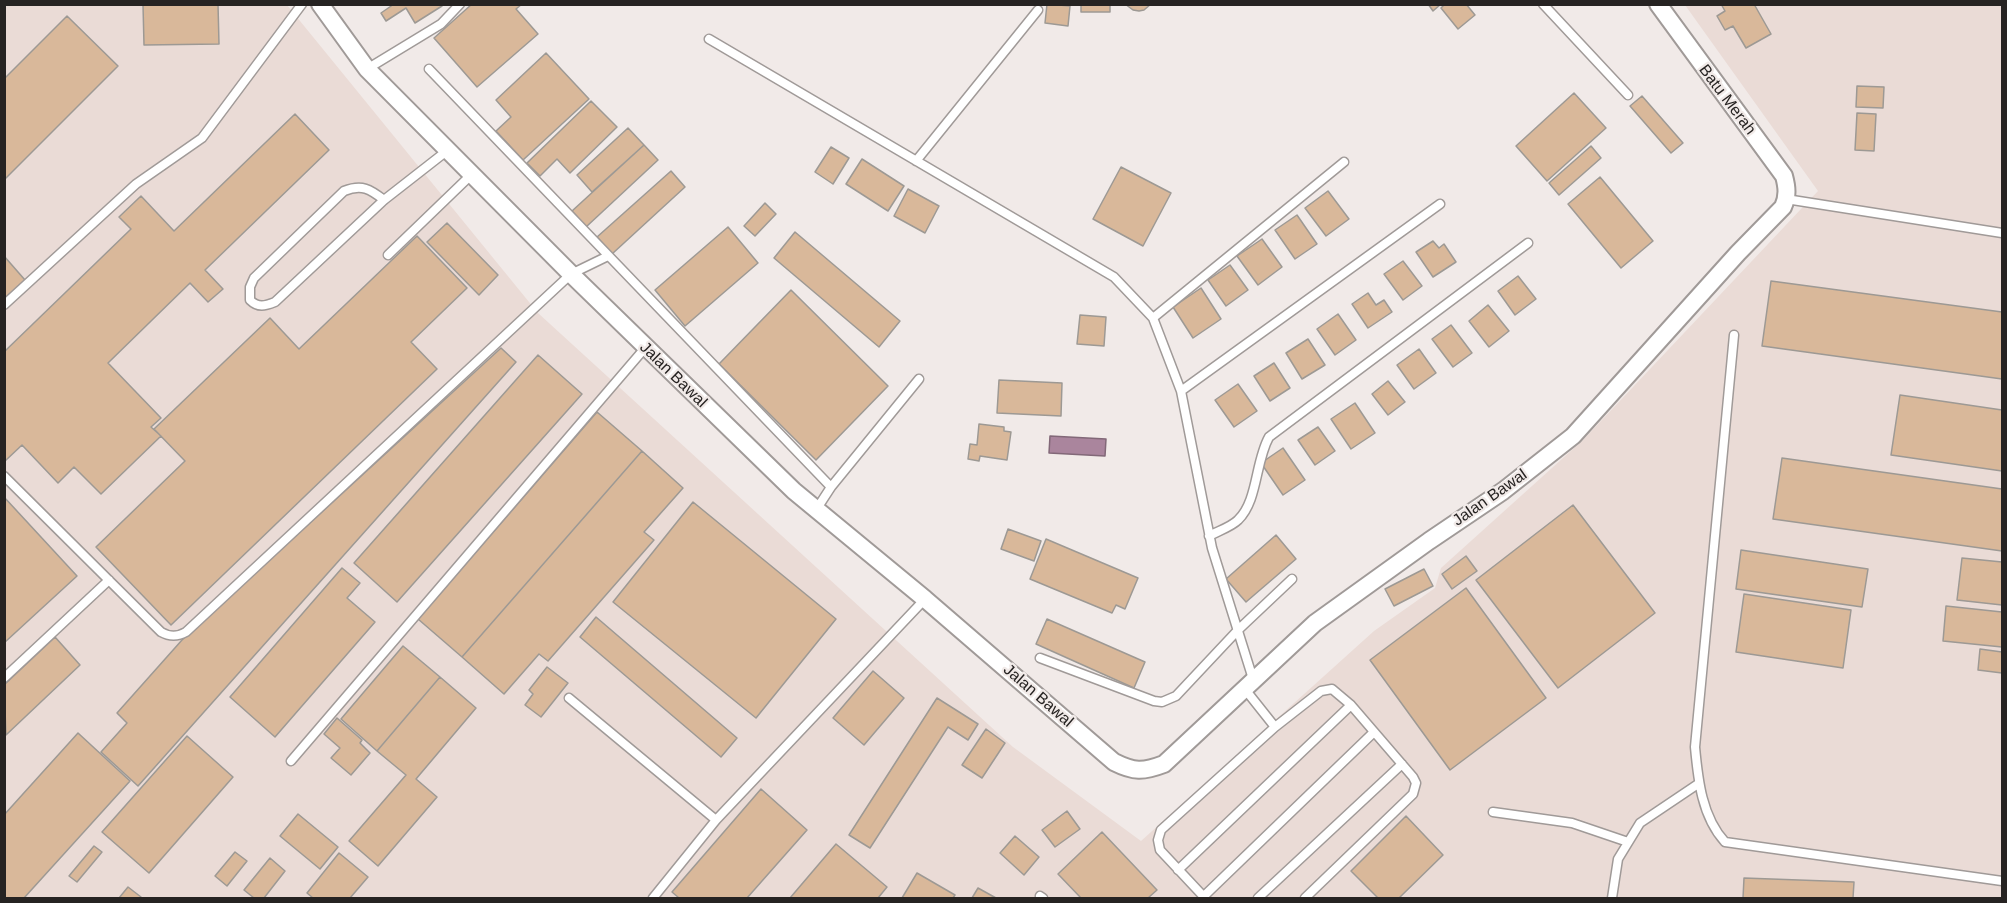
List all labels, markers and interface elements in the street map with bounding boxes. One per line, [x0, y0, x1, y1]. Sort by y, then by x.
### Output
street label: Batu Merah [1694, 61, 1760, 139]
street label: Jalan Bawal [635, 338, 711, 412]
street label: Jalan Bawal [1449, 465, 1531, 531]
street label: Jalan Bawal [999, 660, 1077, 732]

